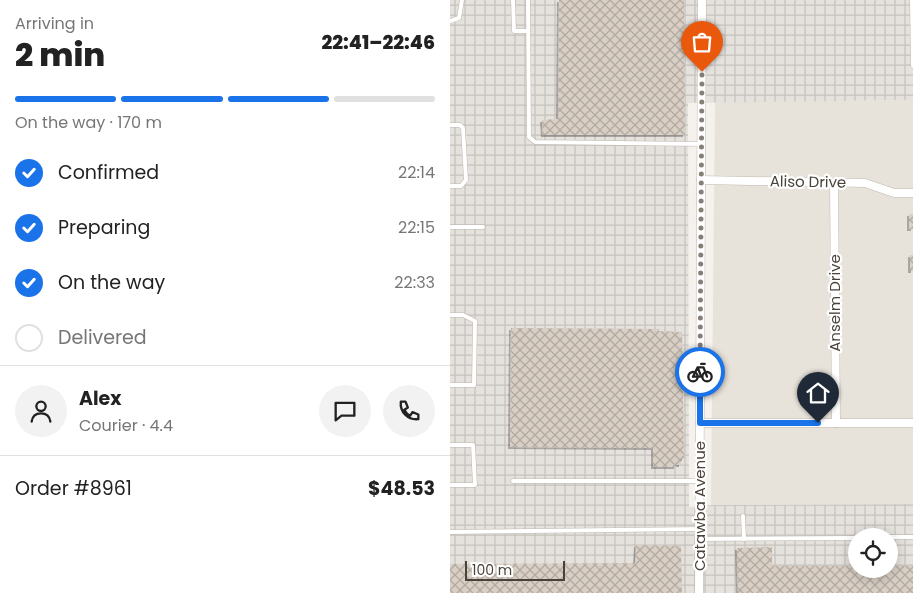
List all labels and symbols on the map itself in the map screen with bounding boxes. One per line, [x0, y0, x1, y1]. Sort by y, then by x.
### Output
pin [681, 21, 723, 72]
street label: Aliso Drive [770, 170, 846, 193]
street label: Anselm Drive [824, 254, 845, 352]
courier [675, 347, 725, 397]
pin [797, 372, 839, 423]
street label: Catawba Avenue [689, 441, 710, 571]
scale bar [465, 558, 565, 581]

